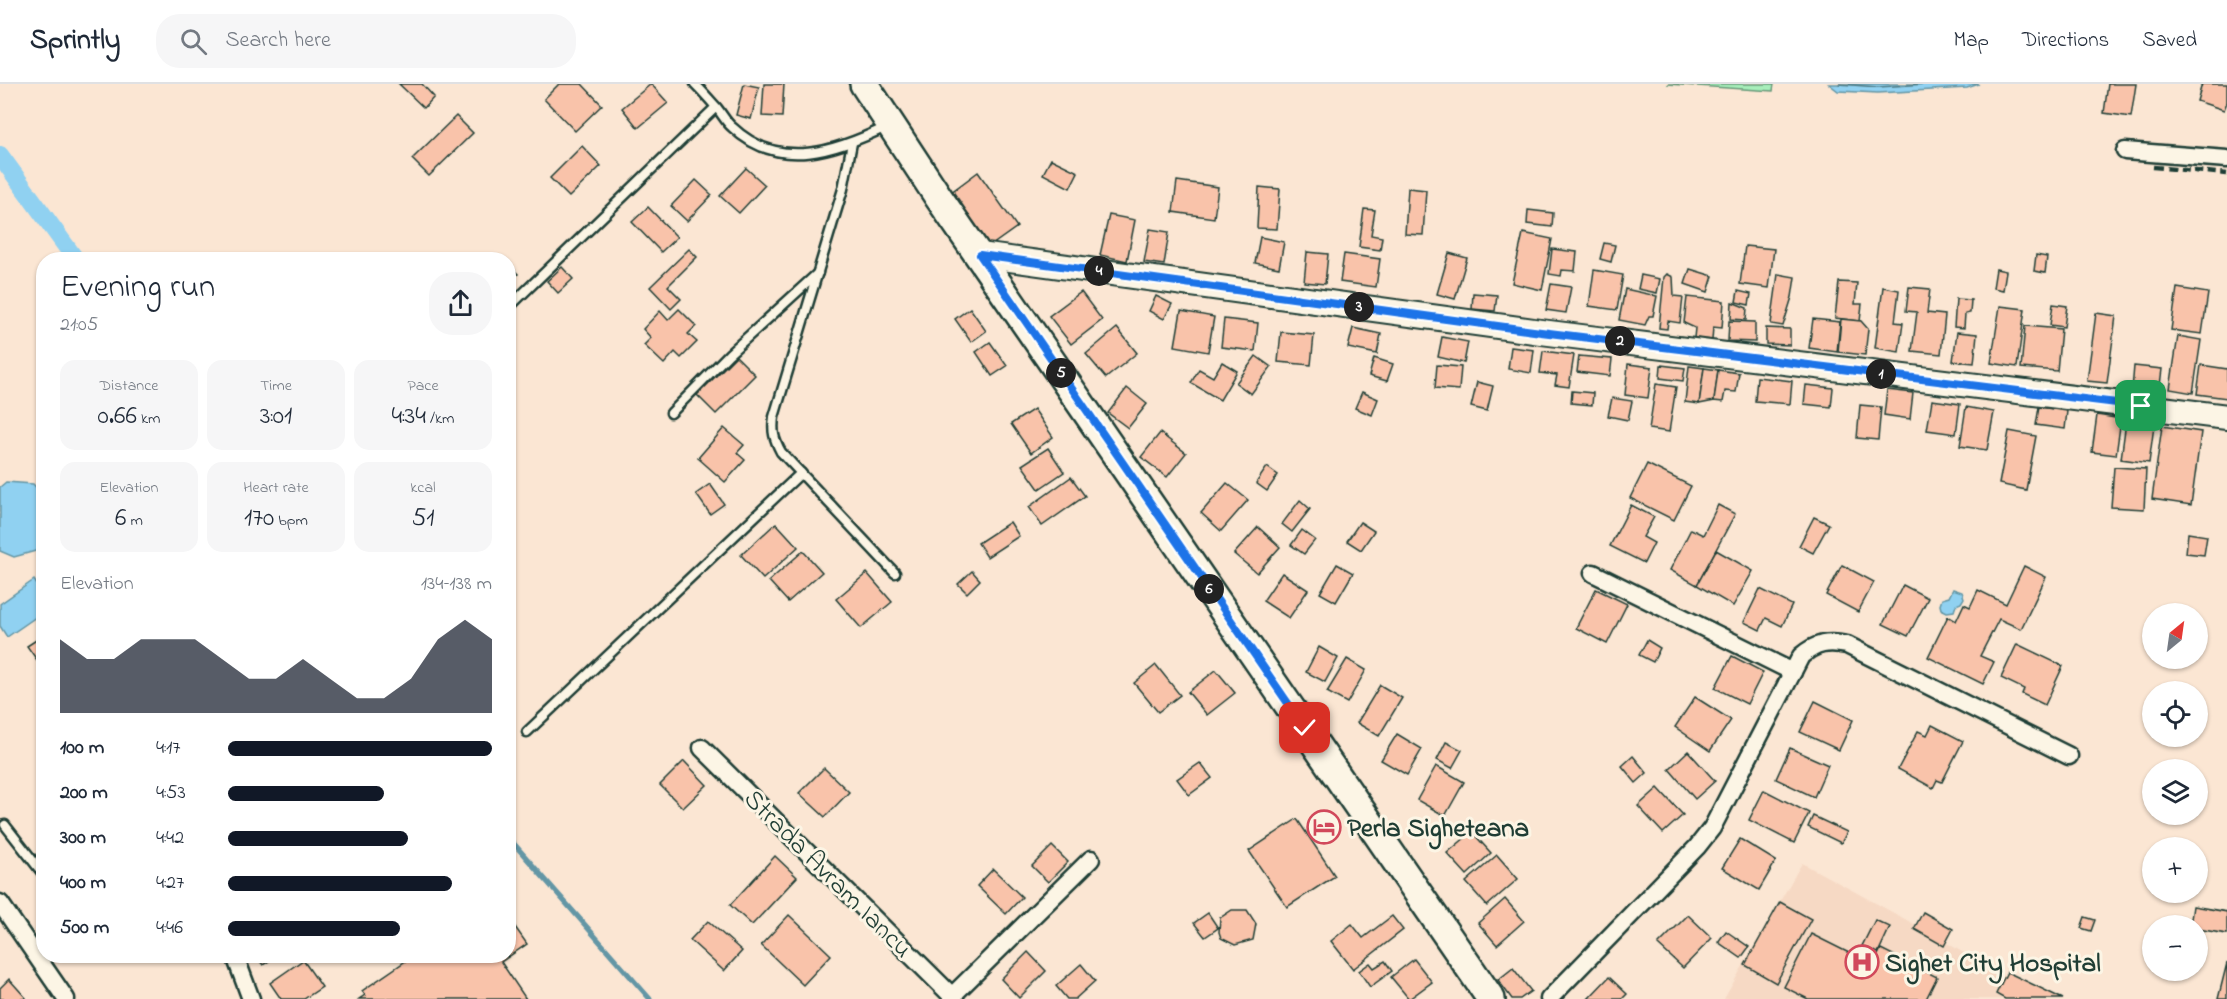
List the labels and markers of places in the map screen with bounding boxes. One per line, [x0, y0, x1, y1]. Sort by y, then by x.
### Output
pin: 4 [1084, 256, 1114, 286]
pin: 3 [1344, 292, 1374, 322]
pin: 2 [1605, 326, 1635, 356]
pin: 5 [1046, 358, 1076, 388]
pin: 1 [1866, 359, 1896, 389]
pin [2115, 380, 2166, 431]
pin: 6 [1194, 574, 1224, 604]
pin [1279, 702, 1330, 753]
hotel icon: Perla Sigheteana [1306, 809, 1342, 845]
place label: Perla Sigheteana [1347, 810, 1529, 850]
hospital icon: Sighet City Hospital [1844, 944, 1880, 980]
place label: Sighet City Hospital [1885, 945, 2101, 985]

